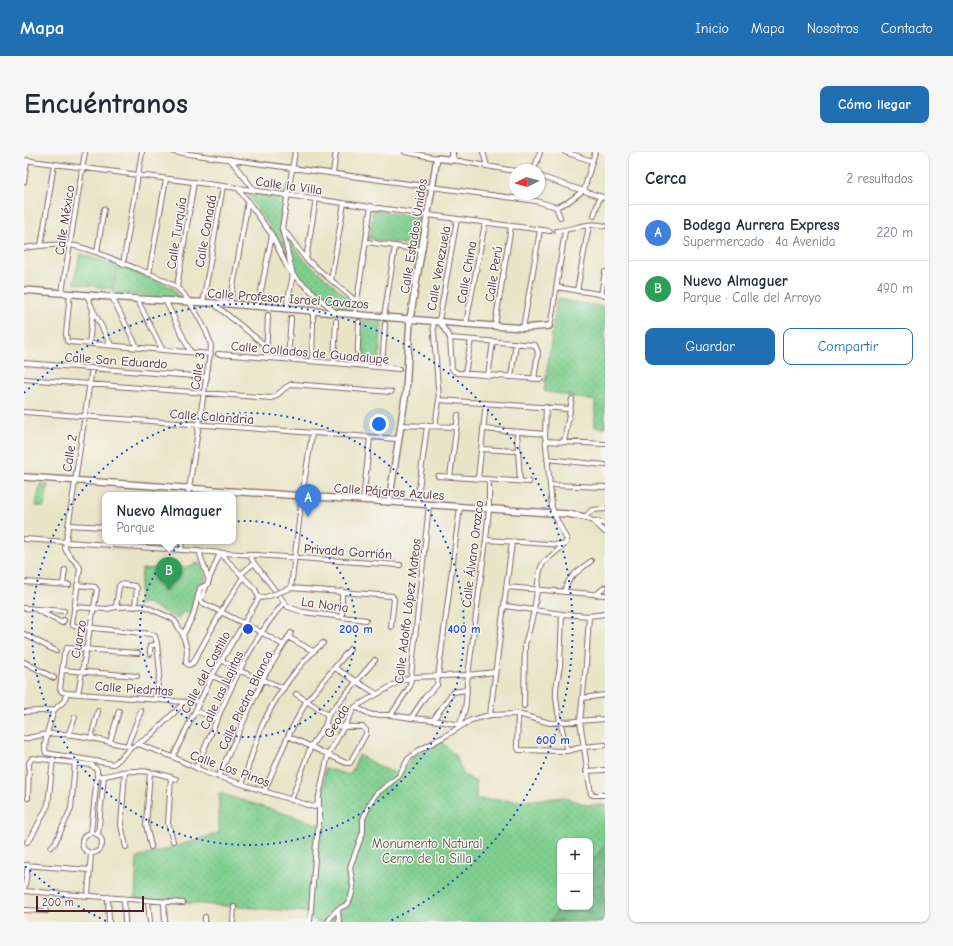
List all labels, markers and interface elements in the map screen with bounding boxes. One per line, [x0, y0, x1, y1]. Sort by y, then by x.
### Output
text: Mapa [20, 17, 65, 39]
text: Inicio [695, 20, 729, 37]
text: Mapa [751, 20, 785, 37]
text: Nosotros [807, 20, 859, 37]
text: Contacto [881, 20, 933, 37]
button: Cómo llegar [820, 86, 929, 123]
text: Encuéntranos [24, 88, 188, 120]
north arrow [509, 164, 545, 200]
text: Cerca [645, 169, 687, 188]
text: 2 resultados [846, 171, 913, 186]
street label: Calle la Villa [254, 173, 323, 198]
street label: Calle Estados Unidos [397, 178, 430, 295]
street label: Calle México [52, 184, 77, 256]
street label: Calle Canadá [192, 194, 219, 269]
street label: Calle Turquía [163, 196, 190, 270]
text: Bodega Aurrera Express [683, 216, 840, 234]
street label: Calle Venezuela [424, 224, 453, 312]
text: A [654, 225, 662, 240]
text: 220 m [876, 225, 913, 240]
text: Supermercado · 4a Avenida [683, 234, 835, 249]
street label: Calle China [454, 240, 479, 304]
street label: Calle Perú [482, 245, 505, 303]
text: Nuevo Almaguer [683, 272, 788, 290]
text: B [654, 281, 662, 296]
text: 490 m [877, 281, 913, 296]
street label: Calle Profesor Israel Cavazos [207, 285, 369, 312]
text: Parque · Calle del Arroyo [683, 290, 821, 305]
button: Guardar [645, 328, 775, 365]
button: Compartir [783, 328, 913, 365]
street label: Calle Collados de Guadalupe [230, 338, 390, 367]
street label: Calle San Eduardo [64, 349, 168, 372]
street label: Calle 3 [187, 351, 208, 391]
street label: Calle Calandria [169, 406, 255, 427]
your location [369, 414, 389, 434]
street label: Calle 2 [59, 433, 80, 473]
street label: Calle Pájaros Azules [333, 480, 445, 503]
pin: A [295, 484, 321, 517]
popup [102, 492, 236, 544]
street label: Calle Álvaro Orozco [457, 499, 487, 609]
text: Nuevo Almaguer [117, 502, 221, 520]
text: Parque [117, 520, 155, 535]
street label: Calle Adolfo López Mateos [391, 538, 424, 685]
street label: Privada Gorrión [303, 541, 393, 562]
pin: B [156, 557, 182, 590]
street label: La Noria [300, 594, 350, 615]
street label: Cuarzo [68, 619, 89, 659]
centre of rings [241, 622, 255, 636]
text: 200 m [339, 622, 373, 636]
text: 400 m [447, 622, 481, 636]
street label: Calle del Castillo [177, 628, 234, 716]
street label: Calle Piedra Blanca [215, 648, 276, 752]
street label: Calle las Lajitas [197, 649, 246, 732]
street label: Calle Piedritas [94, 678, 174, 699]
street label: Geoda [321, 702, 352, 741]
text: 600 m [536, 733, 570, 747]
street label: Calle Los Pinos [188, 747, 272, 790]
park label: Monumento Natural Cerro de la Silla [372, 836, 482, 866]
map controls [557, 838, 593, 910]
button: + [557, 838, 593, 874]
button: − [557, 874, 593, 910]
scale bar [36, 894, 144, 913]
text: 200 m [42, 896, 74, 909]

